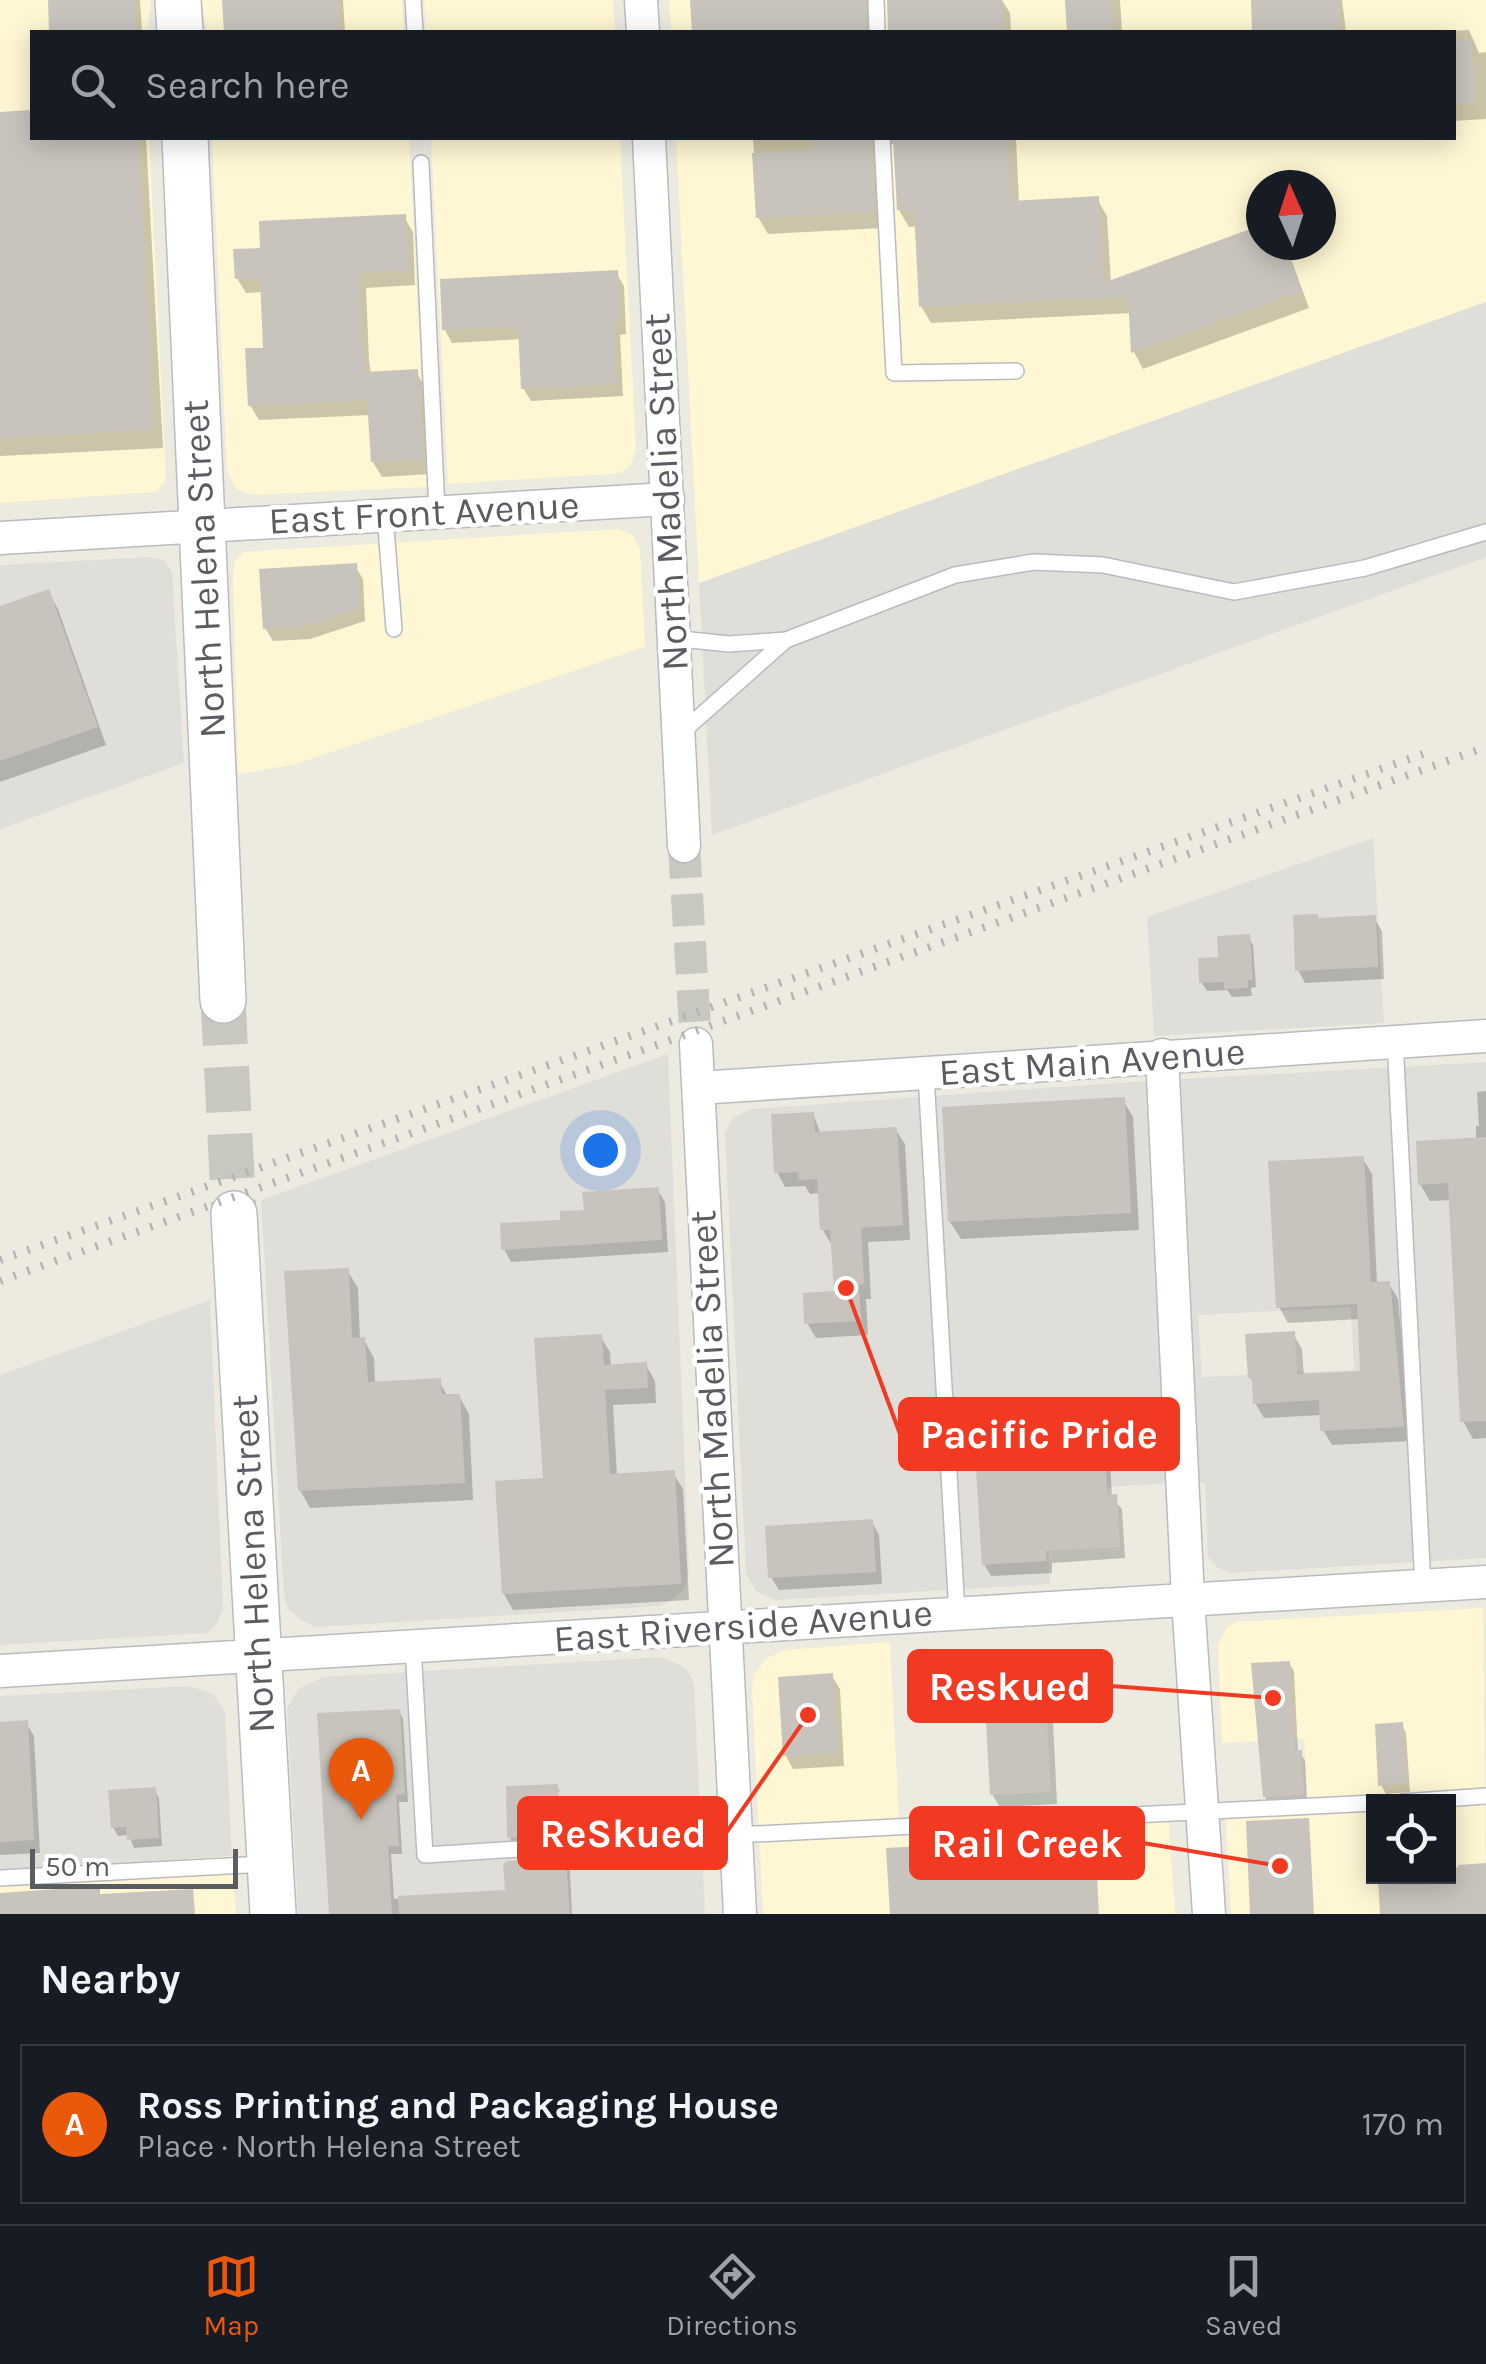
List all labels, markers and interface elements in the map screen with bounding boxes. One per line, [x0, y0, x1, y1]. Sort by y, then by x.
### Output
search box [30, 30, 1456, 140]
icon: search [65, 58, 120, 113]
text: Search here [145, 63, 349, 108]
north arrow [1246, 170, 1336, 260]
street label: North Madelia Street [634, 312, 698, 672]
street label: North Helena Street [173, 399, 235, 739]
street label: East Front Avenue [267, 482, 581, 544]
street label: East Main Avenue [937, 1029, 1247, 1095]
your location [575, 1125, 626, 1176]
street label: North Madelia Street [680, 1209, 744, 1569]
street label: North Helena Street [222, 1394, 284, 1734]
callout: Pacific Pride [900, 1399, 1178, 1469]
text: Pacific Pride [920, 1411, 1158, 1458]
street label: East Riverside Avenue [552, 1590, 934, 1662]
callout: Reskued [909, 1651, 1111, 1721]
text: Reskued [929, 1663, 1091, 1710]
pin: A [328, 1738, 394, 1820]
map controls [1366, 1794, 1456, 1884]
button: locate [1366, 1794, 1456, 1884]
callout: ReSkued [519, 1798, 726, 1868]
callout: Rail Creek [911, 1808, 1143, 1878]
text: ReSkued [540, 1810, 706, 1857]
text: Rail Creek [931, 1820, 1123, 1867]
scale bar [30, 1844, 238, 1888]
text: 50 m [45, 1850, 110, 1883]
text: Nearby [40, 1954, 180, 2004]
text: Ross Printing and Packaging House [137, 2083, 779, 2128]
text: A [64, 2106, 85, 2143]
text: 170 m [1362, 2106, 1444, 2143]
text: Place · North Helena Street [137, 2128, 521, 2165]
tab: Map [204, 2249, 259, 2342]
tab: Directions [666, 2249, 798, 2342]
tab: Saved [1205, 2249, 1282, 2342]

